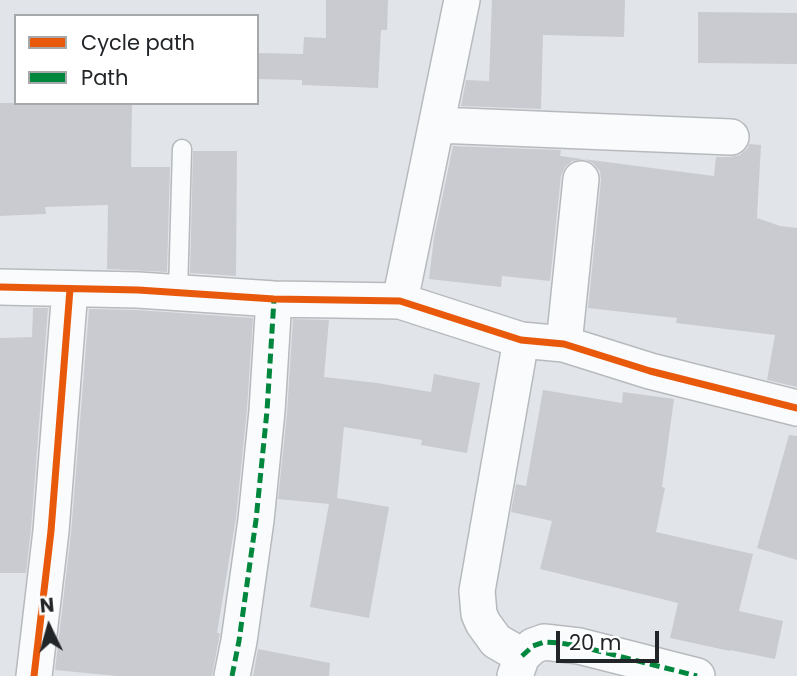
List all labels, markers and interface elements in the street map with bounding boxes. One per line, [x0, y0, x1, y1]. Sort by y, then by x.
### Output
legend [14, 14, 259, 105]
text: Cycle path [81, 28, 195, 57]
text: Path [81, 63, 128, 92]
north arrow [14, 592, 84, 662]
text: N [39, 592, 55, 620]
scale bar [559, 616, 662, 660]
text: 20 m [569, 628, 622, 657]

